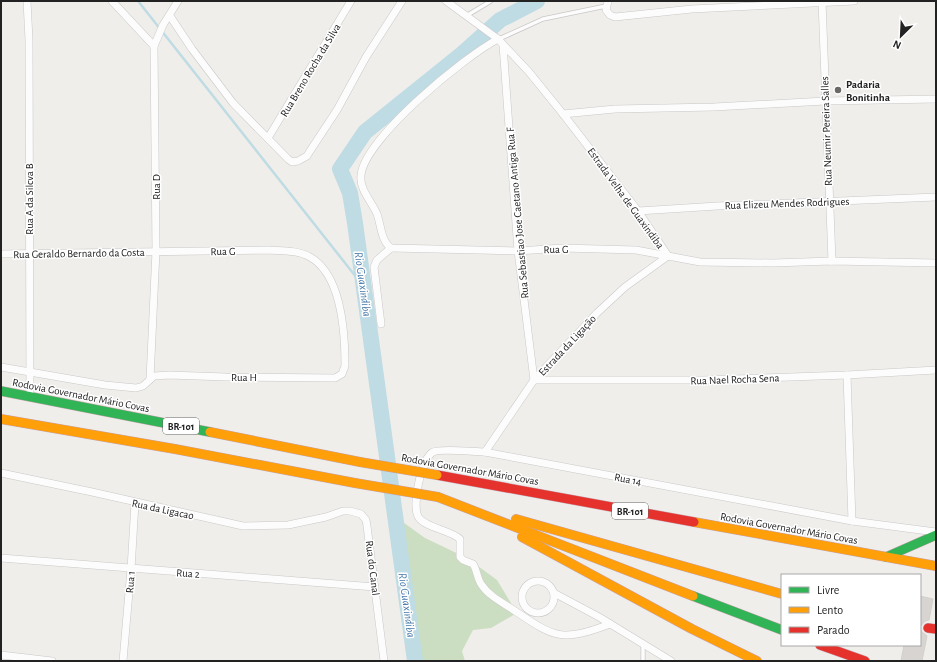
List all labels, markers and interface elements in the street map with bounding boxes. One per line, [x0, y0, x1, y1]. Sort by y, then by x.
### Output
north arrow [881, 16, 921, 56]
street label: Rua Breno Rocha da Silva [278, 22, 343, 119]
text: N [891, 38, 903, 51]
street label: Rua Neumir Pereira Salles [819, 76, 834, 186]
place label: Padaria Bonitinha [846, 79, 891, 103]
marker: Padaria Bonitinha [833, 85, 843, 95]
street label: Rua Sebastiao Jose Caetano Antiga Rua F [505, 127, 530, 299]
street label: Estrada Velha de Guaxindiba [585, 146, 666, 251]
street label: Rua A da Silcva B [24, 163, 35, 235]
street label: Rua D [151, 174, 162, 200]
street label: Rua Elizeu Mendes Rodrigues [724, 196, 850, 211]
street label: Rua G [543, 244, 569, 255]
street label: Rua G [210, 246, 236, 257]
street label: Rua Geraldo Bernardo da Costa [13, 247, 145, 260]
water label: Rio Guaxindiba [353, 251, 373, 317]
street label: Estrada da Ligação [537, 313, 598, 378]
street label: Rua H [231, 372, 257, 383]
street label: Rua Nael Rocha Sena [690, 372, 780, 387]
street label: Rodovia Governador Mário Covas [11, 377, 150, 414]
road number: BR-101 [163, 418, 199, 434]
street label: Rodovia Governador Mário Covas [400, 452, 540, 487]
street label: Rua 14 [613, 471, 642, 488]
street label: Rua da Ligacao [131, 498, 195, 521]
road number: BR-101 [612, 503, 648, 519]
street label: Rodovia Governador Mário Covas [719, 511, 859, 546]
street label: Rua do Canal [364, 540, 381, 596]
street label: Rua 2 [176, 567, 200, 580]
street label: Rua 1 [124, 571, 137, 594]
water label: Rio Guaxindiba [397, 572, 417, 638]
legend [781, 574, 921, 646]
text: Livre [817, 584, 839, 596]
text: Lento [817, 604, 843, 616]
text: Parado [817, 624, 850, 636]

